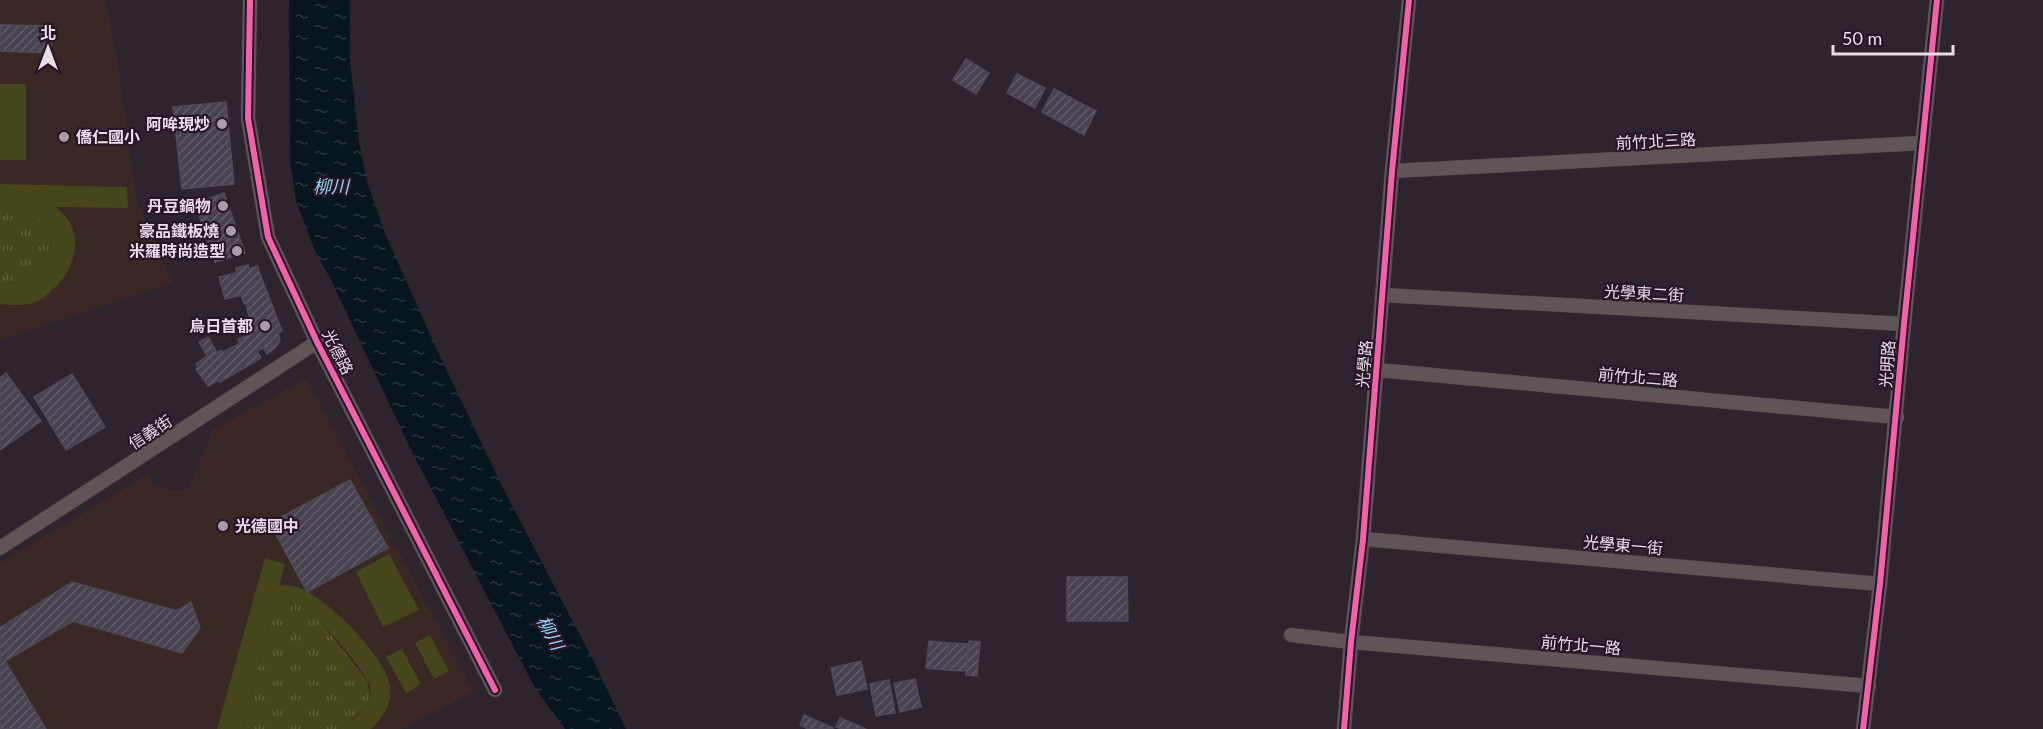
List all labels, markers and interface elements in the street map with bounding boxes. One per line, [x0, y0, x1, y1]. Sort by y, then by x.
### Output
north arrow [18, 18, 78, 78]
scale bar [1833, 18, 1953, 56]
text: 北 [40, 23, 56, 42]
text: 50 m [1842, 27, 1882, 49]
place label: 阿哞現炒 [146, 114, 210, 133]
marker: 阿哞現炒 [215, 117, 229, 131]
place label: 僑仁國小 [76, 127, 140, 146]
street label: 前竹北三路 [1616, 129, 1696, 152]
marker: 僑仁國小 [57, 130, 71, 144]
water label: 柳川 [313, 175, 351, 197]
place label: 丹豆鍋物 [147, 196, 211, 215]
marker: 丹豆鍋物 [216, 199, 230, 213]
place label: 豪品鐵板燒 [139, 221, 219, 240]
marker: 豪品鐵板燒 [224, 224, 238, 238]
place label: 米羅時尚造型 [129, 241, 225, 260]
marker: 米羅時尚造型 [230, 244, 244, 258]
street label: 光學東二街 [1604, 281, 1684, 304]
place label: 烏日首都 [189, 316, 253, 335]
marker: 烏日首都 [258, 319, 272, 333]
street label: 光德路 [319, 326, 358, 377]
street label: 光學路 [1352, 339, 1375, 389]
street label: 光明路 [1875, 339, 1898, 389]
street label: 前竹北二路 [1597, 364, 1679, 389]
street label: 信義街 [124, 411, 175, 453]
place label: 光德國中 [235, 516, 299, 535]
marker: 光德國中 [216, 519, 230, 533]
street label: 光學東一街 [1582, 532, 1664, 557]
water label: 柳川 [533, 611, 570, 655]
street label: 前竹北一路 [1540, 632, 1622, 657]

